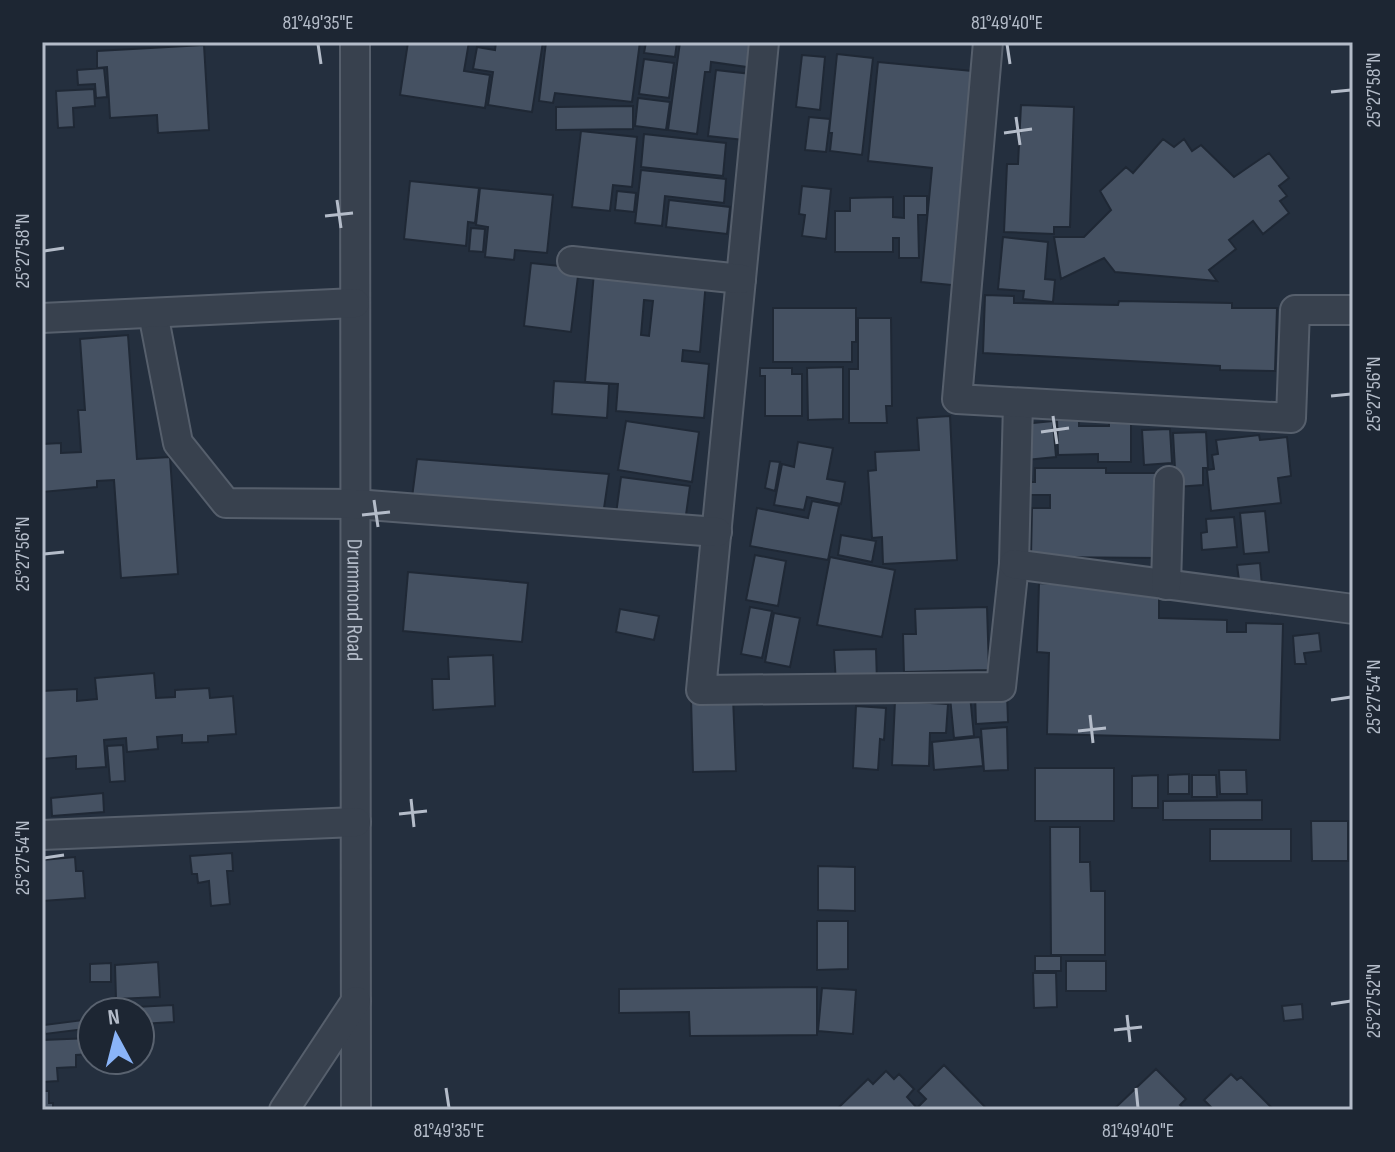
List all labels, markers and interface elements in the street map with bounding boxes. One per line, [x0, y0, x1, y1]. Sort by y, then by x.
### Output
text: 81°49'35"E [282, 11, 354, 35]
text: 81°49'40"E [971, 11, 1043, 35]
text: 25°27'58"N [1362, 53, 1386, 127]
text: 25°27'58"N [11, 214, 35, 288]
text: 25°27'56"N [1362, 357, 1386, 432]
text: 25°27'56"N [11, 517, 35, 592]
street label: Drummond Road [340, 539, 368, 661]
text: 25°27'54"N [1362, 660, 1386, 734]
text: 25°27'54"N [11, 821, 35, 895]
text: 25°27'52"N [1362, 964, 1386, 1038]
north arrow [76, 996, 156, 1076]
text: N [106, 1004, 121, 1032]
text: 81°49'35"E [413, 1119, 485, 1143]
text: 81°49'40"E [1102, 1119, 1174, 1143]

